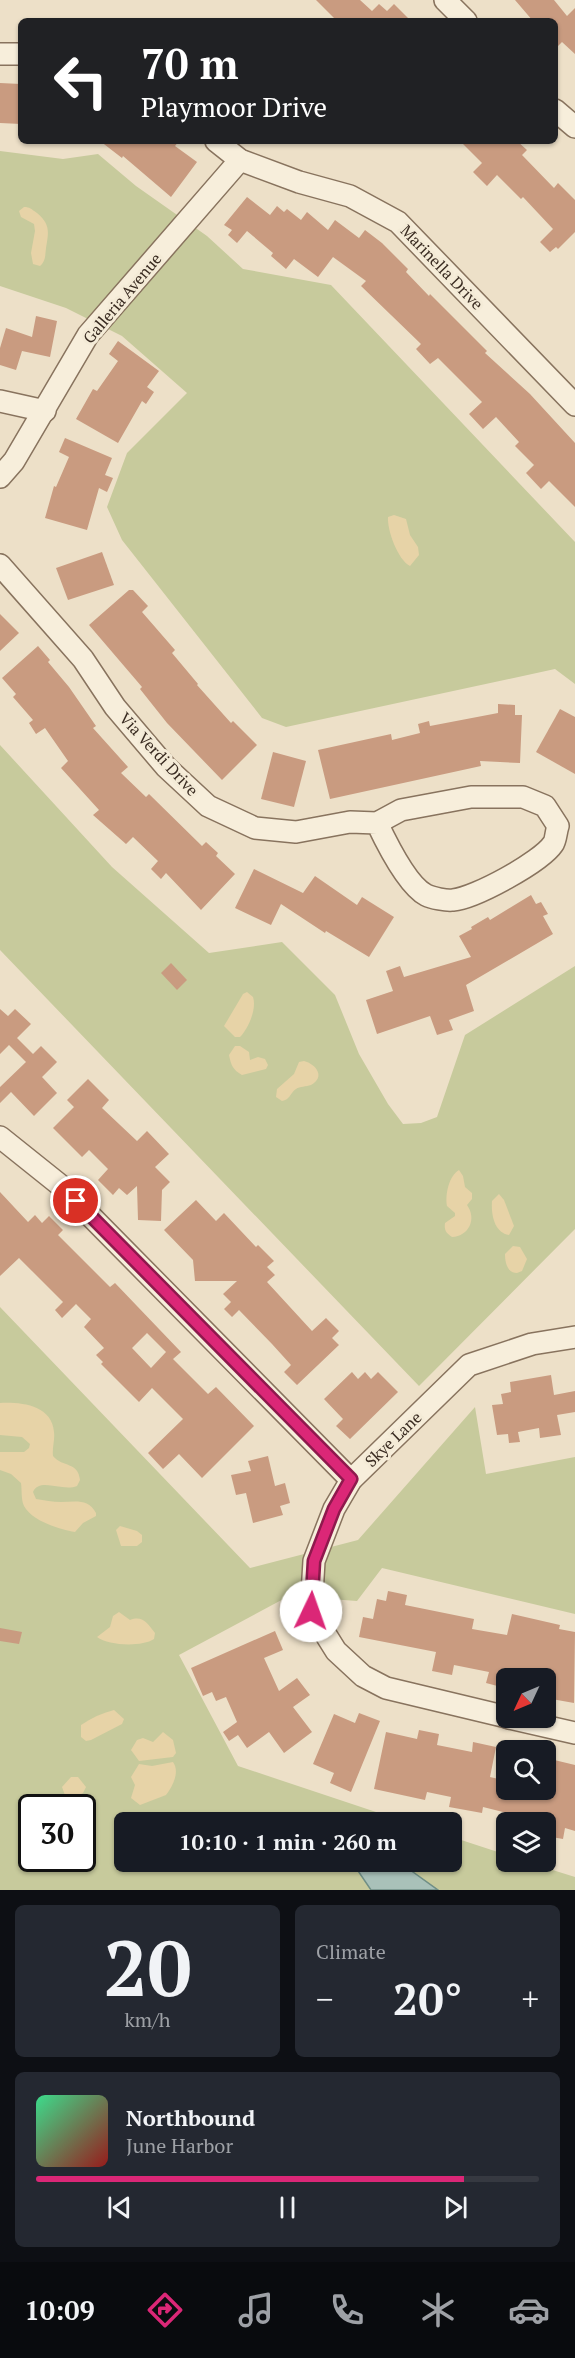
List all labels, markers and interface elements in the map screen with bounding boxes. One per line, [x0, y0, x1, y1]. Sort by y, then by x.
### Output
text: 70 m [141, 35, 239, 91]
icon: left [42, 42, 120, 120]
text: Playmoor Drive [141, 89, 327, 125]
street label: Marinella Drive [396, 220, 488, 314]
street label: Galleria Avenue [78, 248, 166, 348]
street label: Via Verdi Drive [115, 707, 203, 801]
pin [50, 1175, 101, 1226]
icon: arrive [59, 1184, 92, 1217]
street label: Skye Lane [360, 1406, 426, 1472]
position arrow [279, 1579, 343, 1643]
north arrow [496, 1668, 556, 1728]
map controls [496, 1668, 556, 1872]
button: search [496, 1740, 556, 1800]
speed limit sign: 30 [18, 1794, 96, 1872]
button: layers [496, 1812, 556, 1872]
text: 10:10 · 1 min · 260 m [179, 1827, 397, 1856]
text: 20 [103, 1915, 192, 2018]
text: Climate [316, 1938, 386, 1965]
text: 20° [393, 1968, 462, 2028]
text: − [316, 1977, 334, 2020]
text: + [521, 1977, 539, 2020]
text: km/h [124, 2006, 171, 2033]
text: Northbound [126, 2103, 255, 2132]
text: June Harbor [126, 2132, 233, 2159]
icon: previous [103, 2191, 136, 2224]
icon: pause [271, 2191, 304, 2224]
icon: next [439, 2191, 472, 2224]
icon: directions [144, 2289, 186, 2331]
icon: music [235, 2289, 277, 2331]
icon: phone [326, 2289, 368, 2331]
icon: climate [417, 2289, 459, 2331]
icon: car [508, 2289, 550, 2331]
text: 10:09 [25, 2292, 95, 2328]

